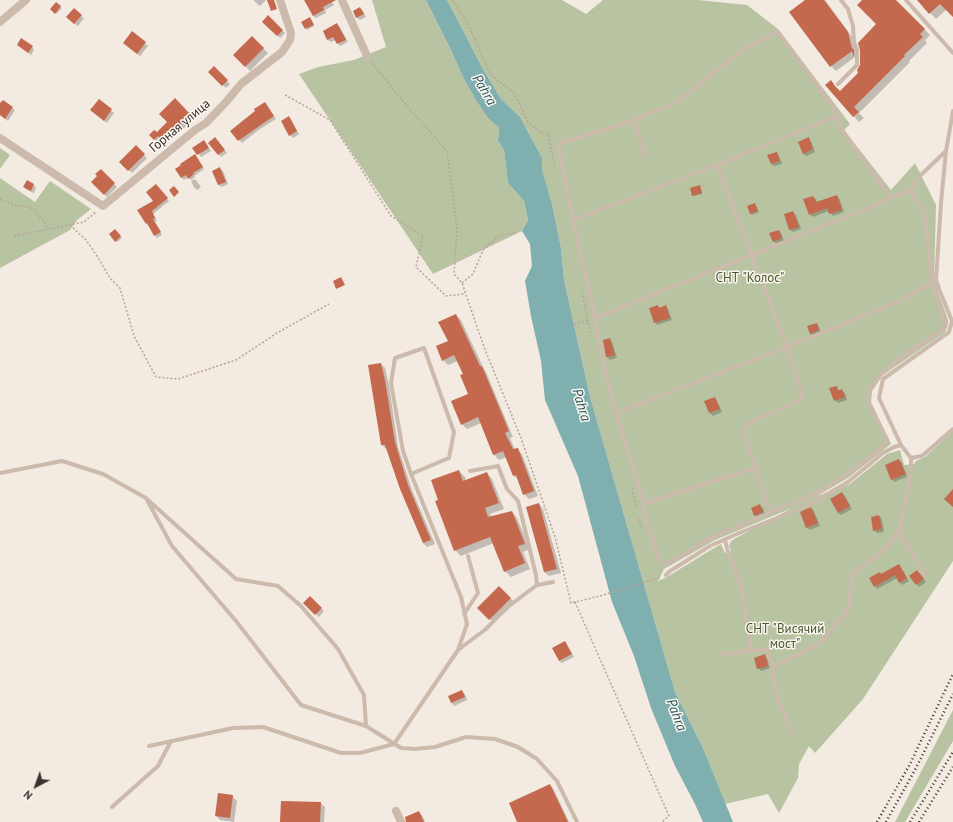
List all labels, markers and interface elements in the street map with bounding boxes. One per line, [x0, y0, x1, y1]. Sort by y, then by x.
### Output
water label: Pahra [468, 72, 500, 108]
street label: Горная улица [146, 96, 214, 156]
park label: СНТ "Колос" [716, 270, 784, 286]
water label: Pahra [568, 387, 594, 423]
park label: СНТ "Висячий мост" [746, 621, 824, 652]
water label: Pahra [662, 697, 690, 733]
north arrow [16, 766, 56, 806]
text: N [21, 787, 35, 803]

